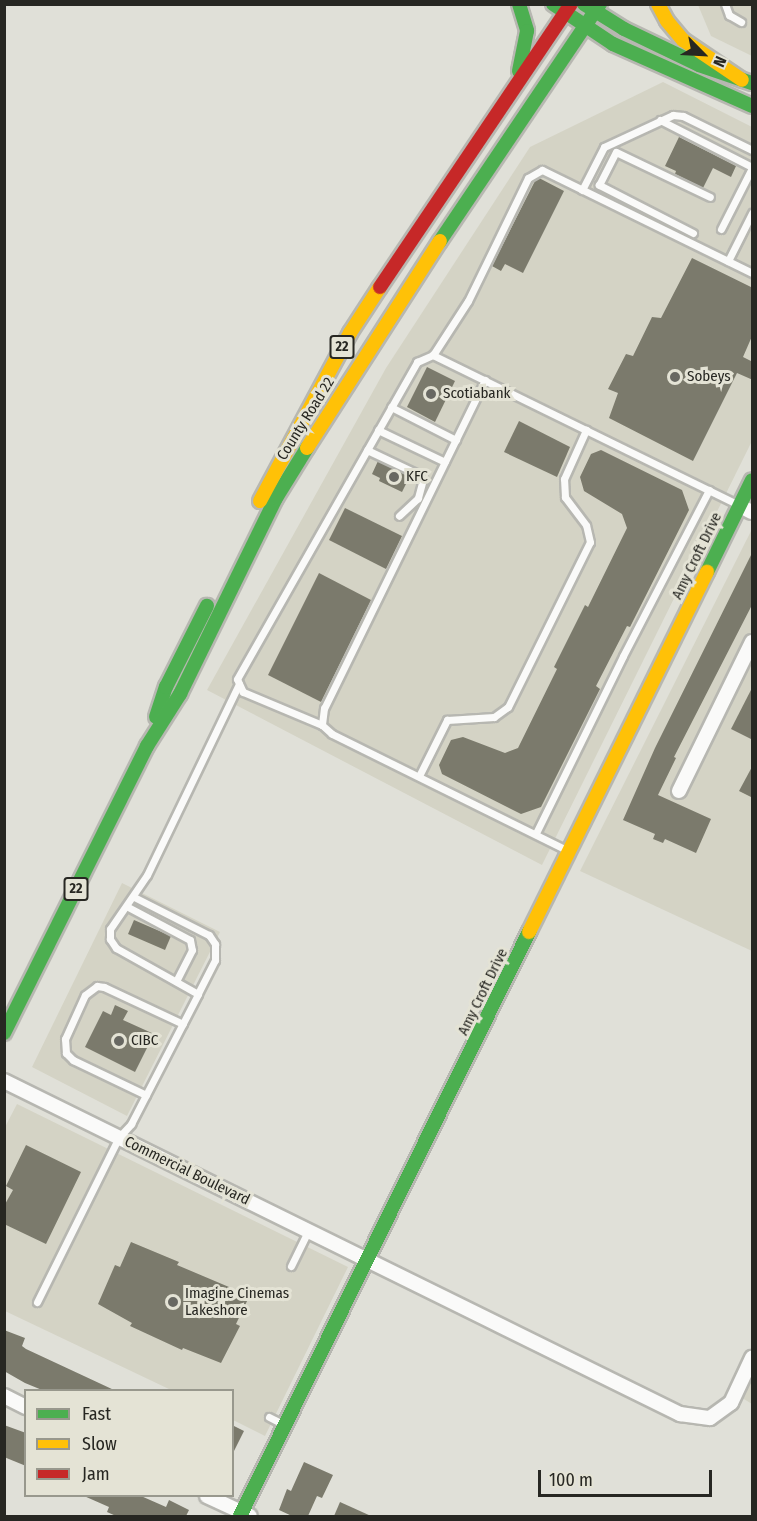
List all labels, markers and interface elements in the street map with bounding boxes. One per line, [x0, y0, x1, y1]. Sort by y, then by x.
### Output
north arrow [673, 24, 733, 84]
text: N [709, 53, 731, 70]
road number: 22 [328, 336, 356, 358]
place label: Sobeys [687, 368, 731, 386]
marker: Sobeys [668, 370, 682, 384]
street label: County Road 22 [273, 374, 339, 464]
place label: Scotiabank [443, 385, 511, 403]
marker: Scotiabank [424, 387, 438, 401]
place label: KFC [406, 468, 428, 486]
marker: KFC [387, 470, 401, 484]
street label: Amy Croft Drive [668, 510, 726, 602]
road number: 22 [62, 878, 90, 900]
street label: Amy Croft Drive [454, 946, 512, 1038]
place label: CIBC [131, 1032, 158, 1050]
marker: CIBC [112, 1034, 126, 1048]
street label: Commercial Boulevard [121, 1133, 253, 1209]
place label: Imagine Cinemas Lakeshore [185, 1284, 289, 1319]
marker: Imagine Cinemas Lakeshore [166, 1295, 180, 1309]
legend [24, 1389, 234, 1497]
text: Fast [82, 1403, 111, 1425]
text: Slow [82, 1433, 117, 1455]
scale bar [541, 1458, 715, 1496]
text: Jam [82, 1463, 110, 1485]
text: 100 m [549, 1469, 593, 1491]

